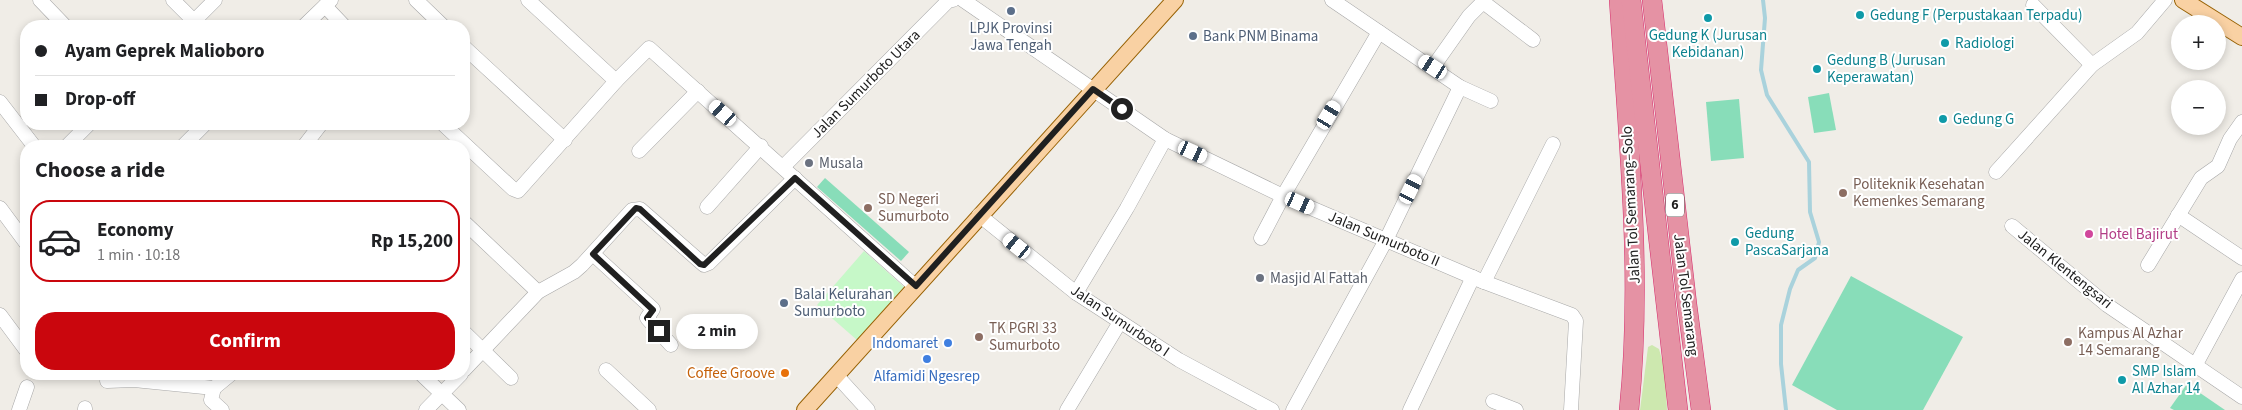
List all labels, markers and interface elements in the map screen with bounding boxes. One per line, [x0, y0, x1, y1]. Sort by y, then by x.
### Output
marker: LPJK Provinsi Jawa Tengah [1005, 5, 1017, 17]
place label: Gedung F (Perpustakaan Terpadu) [1870, 5, 2082, 26]
marker: Gedung F (Perpustakaan Terpadu) [1854, 9, 1866, 21]
marker: Gedung K (Jurusan Kebidanan) [1702, 12, 1714, 24]
map controls [2171, 15, 2226, 135]
button: + [2171, 15, 2226, 70]
place label: LPJK Provinsi Jawa Tengah [970, 18, 1052, 56]
street label: Jalan Sumurboto Utara [807, 25, 925, 143]
place label: Gedung K (Jurusan Kebidanan) [1649, 25, 1767, 63]
place label: Bank PNM Binama [1203, 26, 1318, 47]
marker: Bank PNM Binama [1187, 30, 1199, 42]
place label: Radiologi [1955, 33, 2014, 54]
marker: Radiologi [1939, 37, 1951, 49]
text: Ayam Geprek Malioboro [65, 38, 265, 65]
place label: Gedung B (Jurusan Keperawatan) [1827, 50, 1946, 88]
car [1416, 53, 1449, 81]
marker: Gedung B (Jurusan Keperawatan) [1811, 63, 1823, 75]
button: − [2171, 80, 2226, 135]
text: Drop-off [65, 86, 135, 113]
car [706, 97, 739, 129]
route start [1111, 98, 1133, 120]
car [1314, 98, 1343, 132]
place label: Gedung G [1953, 109, 2014, 130]
marker: Gedung G [1937, 113, 1949, 125]
street label: Jalan Tol Semarang–Solo [1616, 126, 1646, 284]
car [1176, 139, 1209, 165]
place label: Musala [819, 153, 863, 174]
text: Choose a ride [35, 154, 165, 186]
marker: Musala [803, 157, 815, 169]
car [1397, 172, 1424, 206]
place label: Politeknik Kesehatan Kemenkes Semarang [1853, 174, 1985, 212]
marker: Politeknik Kesehatan Kemenkes Semarang [1837, 187, 1849, 199]
place label: SD Negeri Sumurboto [878, 189, 949, 227]
car [1283, 190, 1316, 216]
road number: 6 [1666, 194, 1684, 216]
marker: SD Negeri Sumurboto [862, 202, 874, 214]
street label: Jalan Sumurboto II [1325, 206, 1443, 272]
text: Economy [97, 217, 174, 244]
icon: car [37, 219, 82, 264]
place label: Gedung PascaSarjana [1745, 223, 1829, 261]
street label: Jalan Klentengsari [2013, 224, 2117, 314]
place label: Hotel Bajirut [2099, 224, 2178, 245]
text: Rp 15,200 [371, 228, 453, 255]
marker: Hotel Bajirut [2083, 228, 2095, 240]
car [1000, 231, 1033, 261]
street label: Jalan Tol Semarang [1668, 233, 1704, 358]
marker: Gedung PascaSarjana [1729, 236, 1741, 248]
text: 1 min · 10:18 [97, 244, 180, 266]
place label: Masjid Al Fattah [1270, 268, 1368, 289]
marker: Masjid Al Fattah [1254, 272, 1266, 284]
street label: Jalan Sumurboto I [1066, 280, 1174, 362]
place label: Balai Kelurahan Sumurboto [794, 284, 893, 322]
marker: Balai Kelurahan Sumurboto [778, 297, 790, 309]
button: Confirm [35, 312, 455, 370]
callout: 2 min [676, 314, 759, 348]
place label: TK PGRI 33 Sumurboto [989, 318, 1060, 356]
route end [648, 320, 670, 342]
text: 2 min [698, 320, 736, 342]
place label: Kampus Al Azhar 14 Semarang [2078, 323, 2184, 361]
marker: TK PGRI 33 Sumurboto [973, 331, 985, 343]
place label: Indomaret [872, 333, 938, 354]
marker: Kampus Al Azhar 14 Semarang [2062, 336, 2074, 348]
marker: Indomaret [942, 337, 954, 349]
marker: Alfamidi Ngesrep [921, 353, 933, 365]
place label: SMP Islam Al Azhar 14 [2132, 361, 2201, 399]
place label: Coffee Groove [687, 363, 775, 384]
place label: Alfamidi Ngesrep [874, 366, 980, 387]
marker: Coffee Groove [779, 367, 791, 379]
marker: SMP Islam Al Azhar 14 [2116, 374, 2128, 386]

